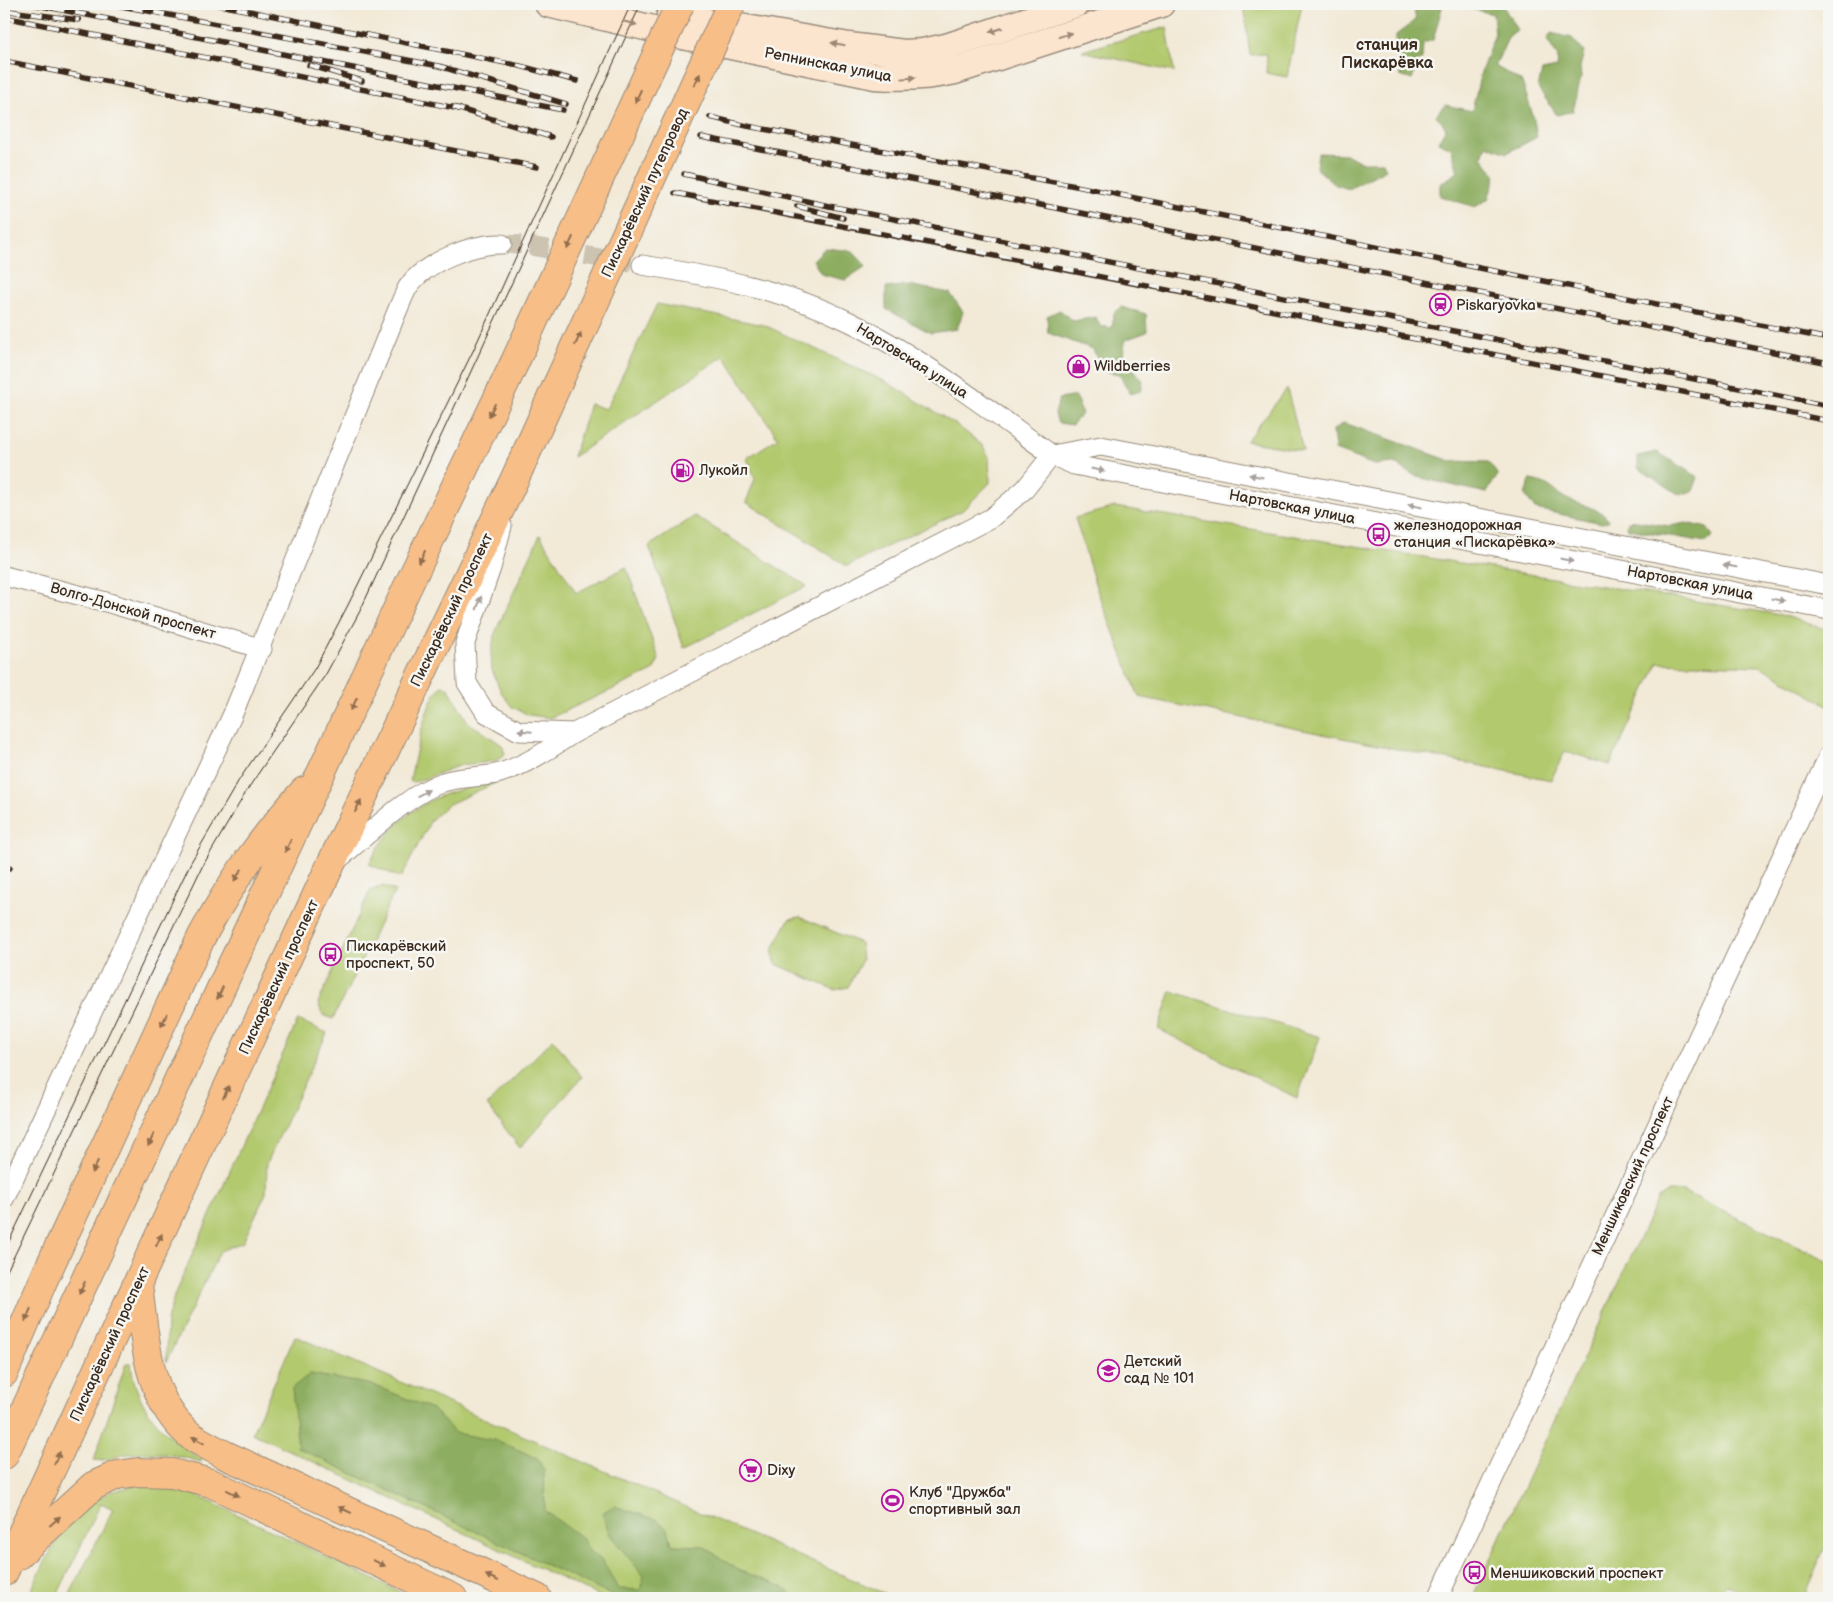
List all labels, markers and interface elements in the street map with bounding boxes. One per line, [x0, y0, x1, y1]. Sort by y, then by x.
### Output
one-way arrow [622, 19, 637, 27]
one-way arrow [989, 27, 1004, 35]
one-way arrow [1058, 31, 1073, 39]
district label: станция Пискарёвка [1341, 36, 1434, 73]
one-way arrow [829, 40, 845, 48]
street label: Репнинская улица [763, 43, 894, 87]
one-way arrow [693, 73, 701, 87]
one-way arrow [901, 73, 917, 81]
one-way arrow [633, 89, 641, 103]
street label: Пискарёвский путепровод [597, 105, 693, 281]
one-way arrow [566, 236, 574, 250]
station icon: Piskaryovka [1428, 293, 1452, 317]
place label: Piskaryovka [1456, 296, 1536, 315]
street label: Нартовская улица [853, 319, 972, 403]
one-way arrow [574, 332, 582, 346]
shop icon: Wildberries [1066, 354, 1090, 378]
place label: Wildberries [1094, 357, 1171, 376]
one-way arrow [488, 403, 496, 417]
fuel station icon: Лукойл [671, 458, 695, 482]
place label: Лукойл [698, 461, 748, 480]
one-way arrow [1091, 466, 1107, 474]
one-way arrow [1247, 471, 1263, 479]
street label: Нартовская улица [1227, 485, 1357, 529]
one-way arrow [1407, 502, 1423, 510]
place label: железнодорожная станция «Пискарёвка» [1394, 516, 1556, 552]
bus stop icon: железнодорожная станция «Пискарёвка» [1366, 522, 1390, 546]
street label: Пискарёвский проспект [406, 530, 498, 690]
one-way arrow [418, 550, 426, 564]
one-way arrow [1560, 556, 1576, 564]
street label: Нартовская улица [1625, 561, 1755, 605]
one-way arrow [1721, 562, 1737, 570]
street label: Волго-Донской проспект [48, 578, 218, 644]
one-way arrow [476, 595, 483, 610]
one-way arrow [1771, 596, 1786, 604]
one-way arrow [349, 697, 357, 711]
one-way arrow [517, 727, 533, 735]
one-way arrow [415, 789, 430, 797]
one-way arrow [354, 799, 362, 813]
one-way arrow [284, 839, 292, 853]
one-way arrow [233, 868, 243, 882]
street label: Пискарёвский проспект [235, 896, 323, 1057]
place label: Пискарёвский проспект, 50 [346, 937, 446, 973]
bus stop icon: Пискарёвский проспект, 50 [318, 943, 342, 967]
one-way arrow [215, 986, 223, 1000]
one-way arrow [159, 1013, 167, 1027]
one-way arrow [223, 1085, 231, 1099]
street label: Меншиковский проспект [1588, 1093, 1678, 1259]
one-way arrow [146, 1133, 154, 1147]
one-way arrow [91, 1160, 99, 1174]
one-way arrow [155, 1233, 163, 1247]
street label: Пискарёвский проспект [66, 1263, 154, 1424]
one-way arrow [78, 1280, 86, 1295]
one-way arrow [24, 1308, 32, 1322]
place label: Детский сад № 101 [1124, 1352, 1194, 1388]
school or university icon: Детский сад № 101 [1096, 1358, 1120, 1382]
one-way arrow [192, 1435, 205, 1444]
one-way arrow [53, 1451, 61, 1465]
supermarket icon: Dixy [739, 1458, 763, 1482]
place label: Dixy [767, 1461, 796, 1480]
place label: Клуб "Дружба" спортивный зал [909, 1483, 1021, 1519]
one-way arrow [226, 1489, 240, 1497]
sports icon: Клуб "Дружба" спортивный зал [881, 1489, 905, 1513]
one-way arrow [338, 1506, 352, 1514]
one-way arrow [49, 1515, 61, 1527]
one-way arrow [372, 1560, 386, 1568]
bus stop icon: Меншиковский проспект [1462, 1561, 1486, 1585]
place label: Меншиковский проспект [1490, 1564, 1663, 1583]
one-way arrow [485, 1574, 499, 1582]

